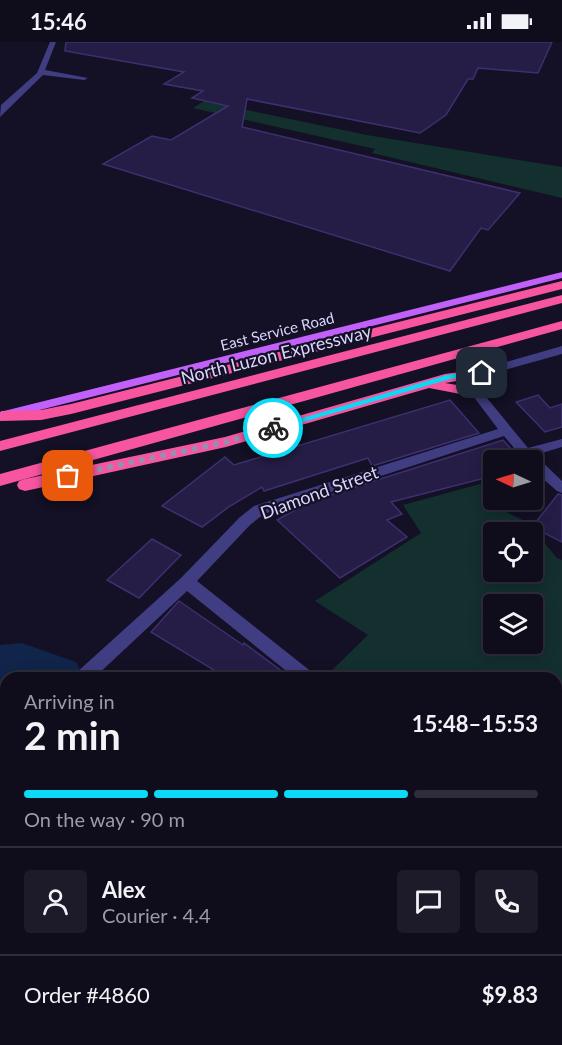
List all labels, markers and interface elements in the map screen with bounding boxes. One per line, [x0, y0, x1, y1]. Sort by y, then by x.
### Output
text: 15:46 [30, 8, 87, 35]
street label: East Service Road [218, 308, 336, 354]
street label: North Luzon Expressway [178, 319, 374, 388]
pin [456, 347, 507, 398]
icon: home [465, 356, 498, 389]
courier [243, 398, 303, 458]
icon: bike [257, 412, 290, 445]
pin [42, 450, 93, 501]
north arrow [483, 450, 543, 510]
map controls [483, 450, 543, 654]
icon: bag [51, 459, 84, 492]
street label: Diamond Street [257, 460, 381, 524]
button: locate [483, 522, 543, 582]
button: layers [483, 594, 543, 654]
text: Arriving in [24, 689, 115, 713]
text: 15:48–15:53 [412, 710, 538, 737]
text: 2 min [24, 712, 121, 758]
text: On the way · 90 m [24, 807, 185, 831]
button: person [24, 870, 87, 933]
button: chat [397, 870, 460, 933]
button: phone [475, 870, 538, 933]
text: Alex [102, 876, 146, 903]
text: Courier · 4.4 [102, 903, 211, 927]
text: Order #4860 [24, 981, 150, 1008]
text: $9.83 [482, 981, 538, 1008]

